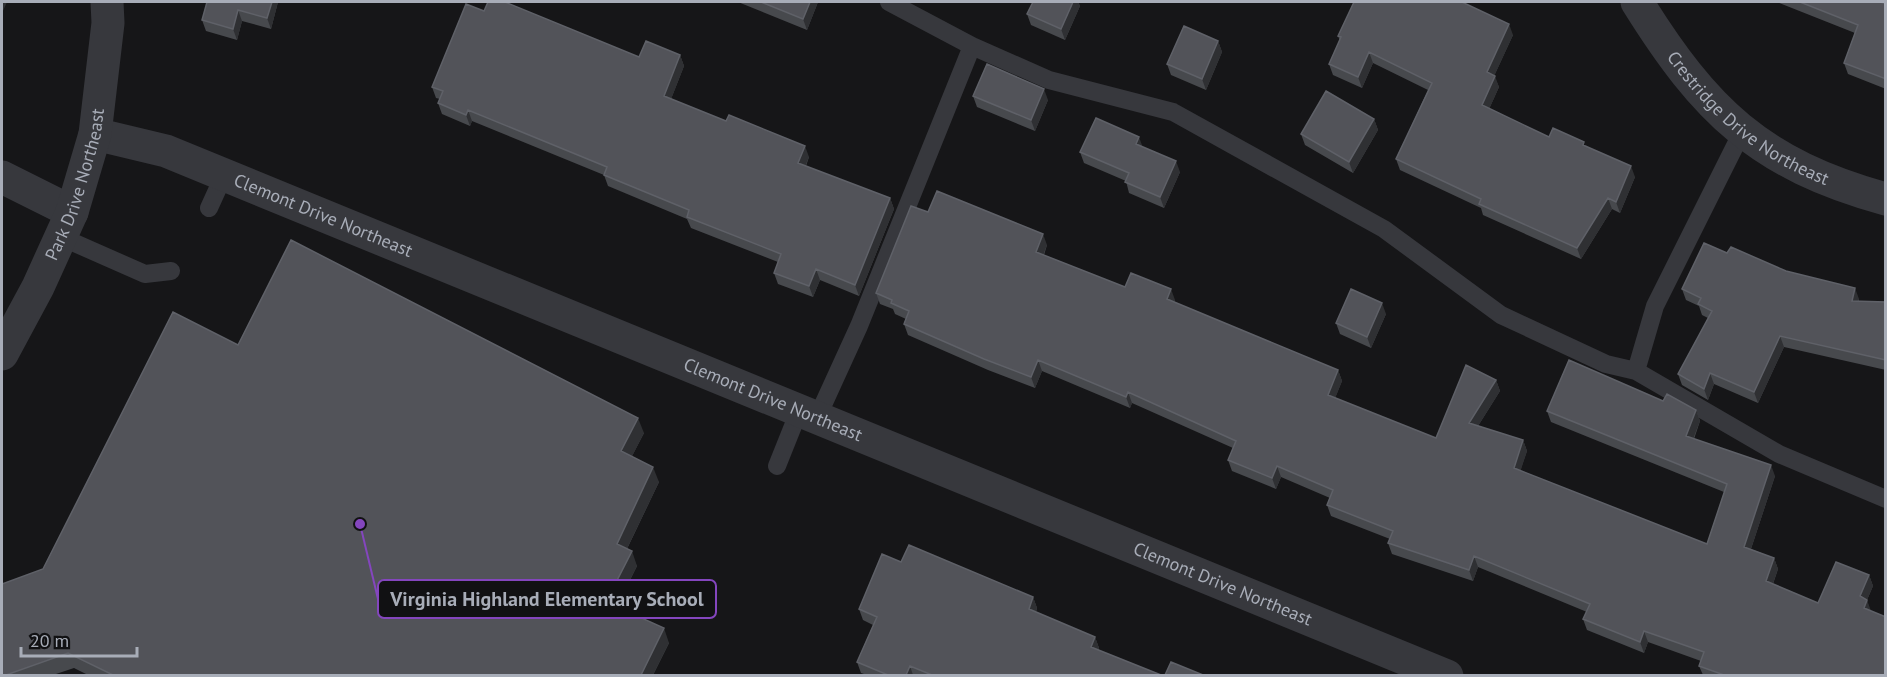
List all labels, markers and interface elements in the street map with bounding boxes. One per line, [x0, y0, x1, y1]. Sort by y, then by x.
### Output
street label: Crestridge Drive Northeast [1662, 46, 1833, 190]
street label: Park Drive Northeast [40, 107, 109, 264]
street label: Clemont Drive Northeast [231, 168, 416, 262]
street label: Clemont Drive Northeast [680, 352, 866, 446]
street label: Clemont Drive Northeast [1130, 537, 1316, 630]
callout: Virginia Highland Elementary School [378, 580, 716, 618]
text: Virginia Highland Elementary School [389, 586, 704, 612]
scale bar [21, 620, 136, 658]
text: 20 m [30, 629, 69, 652]

